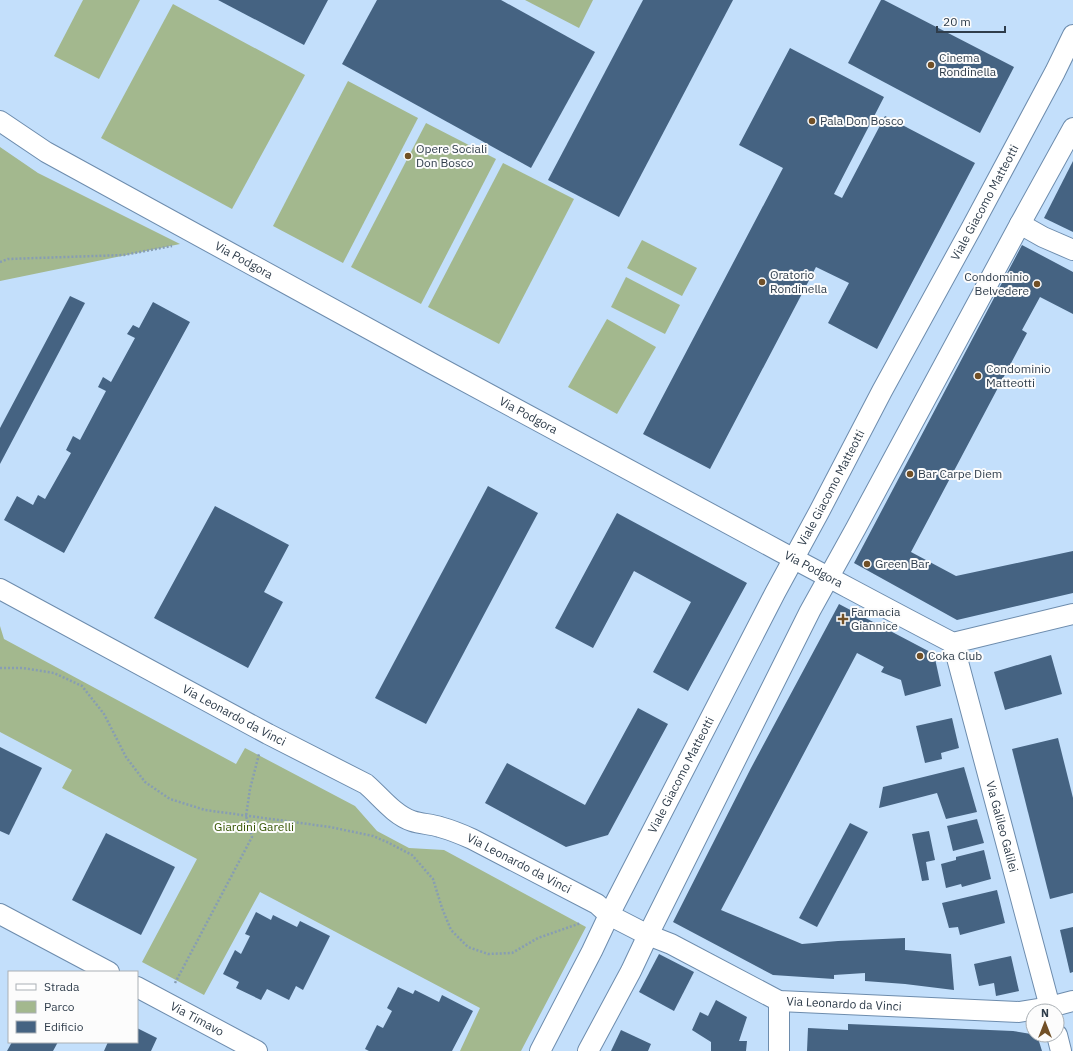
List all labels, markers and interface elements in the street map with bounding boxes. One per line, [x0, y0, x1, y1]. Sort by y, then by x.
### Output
scale bar [937, 8, 1005, 34]
text: 20 m [943, 14, 971, 29]
place label: Cinema Rondinella [939, 50, 997, 79]
marker: Cinema Rondinella [926, 60, 936, 70]
place label: Pala Don Bosco [820, 113, 904, 128]
marker: Pala Don Bosco [807, 116, 817, 126]
place label: Opere Sociali Don Bosco [416, 141, 487, 170]
street label: Viale Giacomo Matteotti [947, 142, 1022, 263]
marker: Opere Sociali Don Bosco [403, 151, 413, 161]
street label: Via Podgora [212, 238, 276, 282]
place label: Oratorio Rondinella [770, 267, 828, 296]
place label: Condominio Belvedere [964, 269, 1029, 298]
marker: Oratorio Rondinella [757, 277, 767, 287]
marker: Condominio Belvedere [1032, 279, 1042, 289]
place label: Condominio Matteotti [986, 361, 1051, 390]
marker: Condominio Matteotti [973, 371, 983, 381]
street label: Via Podgora [497, 393, 561, 437]
street label: Viale Giacomo Matteotti [794, 427, 868, 548]
place label: Bar Carpe Diem [918, 466, 1002, 481]
marker: Bar Carpe Diem [905, 469, 915, 479]
street label: Via Podgora [782, 547, 846, 591]
place label: Green Bar [875, 556, 930, 571]
marker: Green Bar [862, 559, 872, 569]
place label: Farmacia Giannice [851, 604, 901, 633]
marker: Farmacia Giannice [838, 614, 848, 624]
place label: Coka Club [928, 648, 982, 663]
marker: Coka Club [915, 651, 925, 661]
street label: Via Leonardo da Vinci [180, 681, 289, 749]
street label: Viale Giacomo Matteotti [644, 714, 717, 836]
street label: Via Galileo Galilei [983, 779, 1022, 874]
park label: Giardini Garelli [214, 819, 294, 834]
street label: Via Leonardo da Vinci [465, 830, 574, 896]
legend [8, 971, 138, 1043]
text: Strada [44, 979, 80, 994]
street label: Via Leonardo da Vinci [786, 993, 902, 1014]
street label: Via Timavo [168, 998, 227, 1039]
text: Parco [44, 999, 75, 1014]
north arrow [1025, 1003, 1065, 1043]
text: N [1041, 1006, 1049, 1020]
text: Edificio [44, 1019, 84, 1034]

